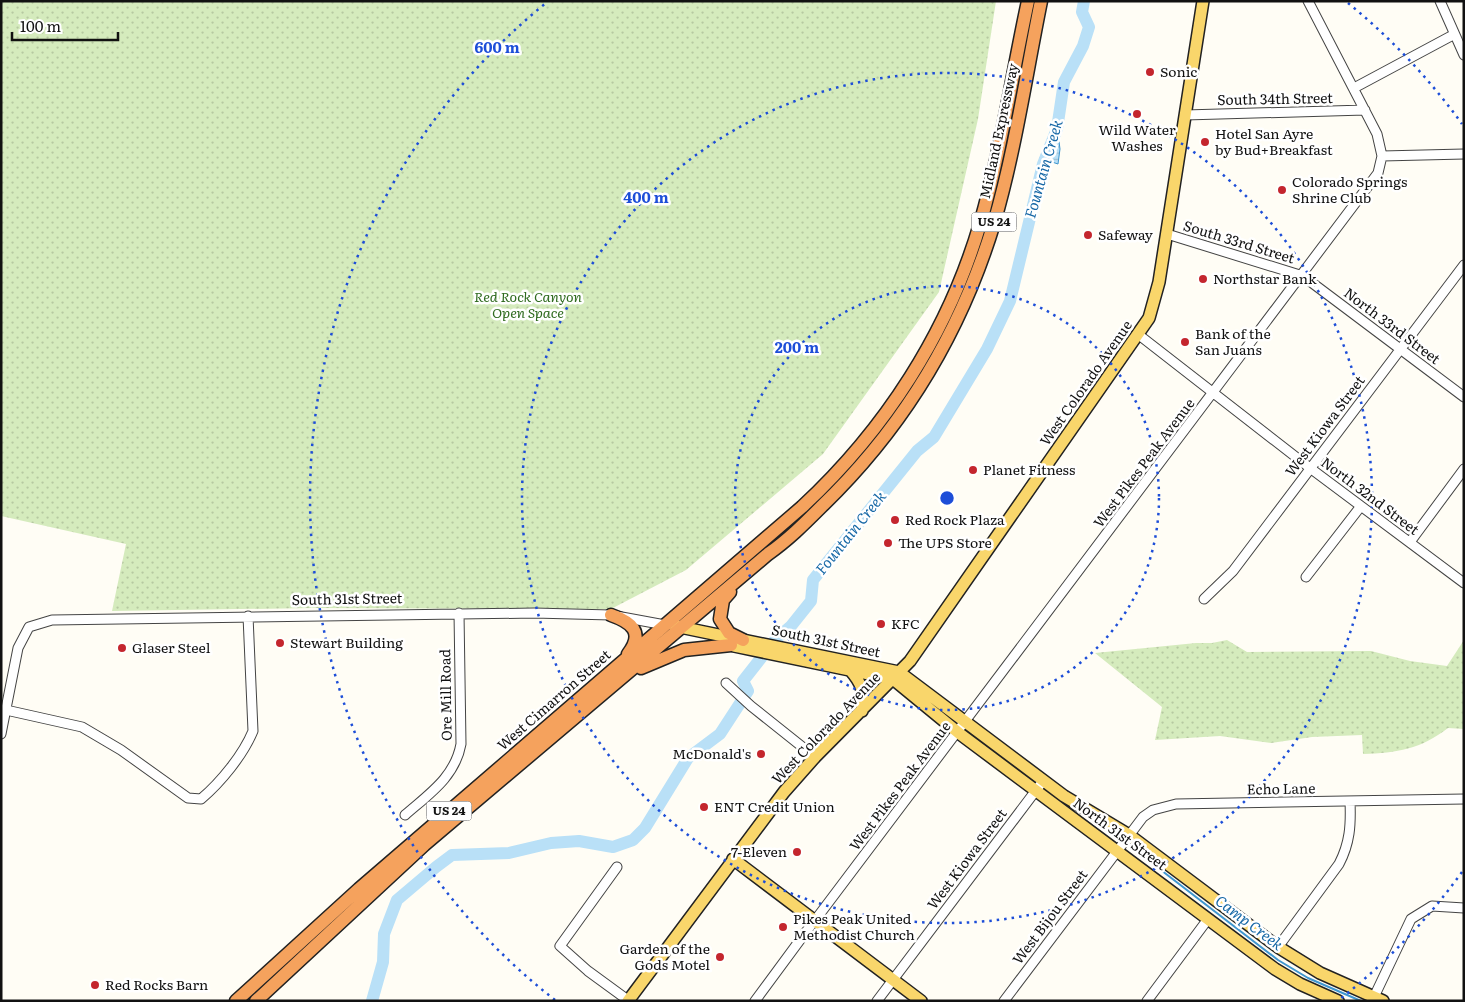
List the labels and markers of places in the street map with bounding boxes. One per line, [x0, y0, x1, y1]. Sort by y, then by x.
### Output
place label: Sonic [1160, 61, 1197, 81]
marker: Sonic [1144, 66, 1156, 78]
marker: Wild Water Washes [1131, 108, 1143, 120]
place label: Wild Water Washes [1098, 119, 1176, 155]
place label: Hotel San Ayre by Bud+Breakfast [1215, 123, 1333, 159]
marker: Hotel San Ayre by Bud+Breakfast [1199, 136, 1211, 148]
place label: Colorado Springs Shrine Club [1292, 171, 1407, 207]
marker: Colorado Springs Shrine Club [1276, 184, 1288, 196]
place label: Safeway [1098, 224, 1154, 244]
marker: Safeway [1082, 229, 1094, 241]
place label: Northstar Bank [1213, 268, 1317, 288]
marker: Northstar Bank [1197, 273, 1209, 285]
place label: Bank of the San Juans [1195, 323, 1271, 359]
marker: Bank of the San Juans [1179, 336, 1191, 348]
place label: Planet Fitness [983, 459, 1075, 479]
marker: Planet Fitness [967, 464, 979, 476]
centre of rings [938, 489, 956, 507]
place label: Red Rock Plaza [905, 509, 1005, 529]
marker: Red Rock Plaza [889, 514, 901, 526]
place label: The UPS Store [898, 532, 992, 552]
marker: The UPS Store [882, 537, 894, 549]
place label: KFC [891, 613, 920, 633]
marker: KFC [875, 618, 887, 630]
place label: Stewart Building [290, 632, 403, 652]
place label: Glaser Steel [132, 637, 211, 657]
marker: Stewart Building [274, 637, 286, 649]
marker: Glaser Steel [116, 642, 128, 654]
place label: McDonald's [672, 743, 751, 763]
marker: McDonald's [755, 748, 767, 760]
place label: ENT Credit Union [714, 796, 835, 816]
marker: ENT Credit Union [698, 801, 710, 813]
place label: 7-Eleven [731, 841, 787, 861]
marker: 7-Eleven [791, 846, 803, 858]
place label: Pikes Peak United Methodist Church [793, 908, 915, 944]
marker: Pikes Peak United Methodist Church [777, 921, 789, 933]
place label: Garden of the Gods Motel [619, 938, 710, 974]
marker: Garden of the Gods Motel [714, 951, 726, 963]
place label: Red Rocks Barn [105, 974, 208, 994]
marker: Red Rocks Barn [89, 979, 101, 991]

